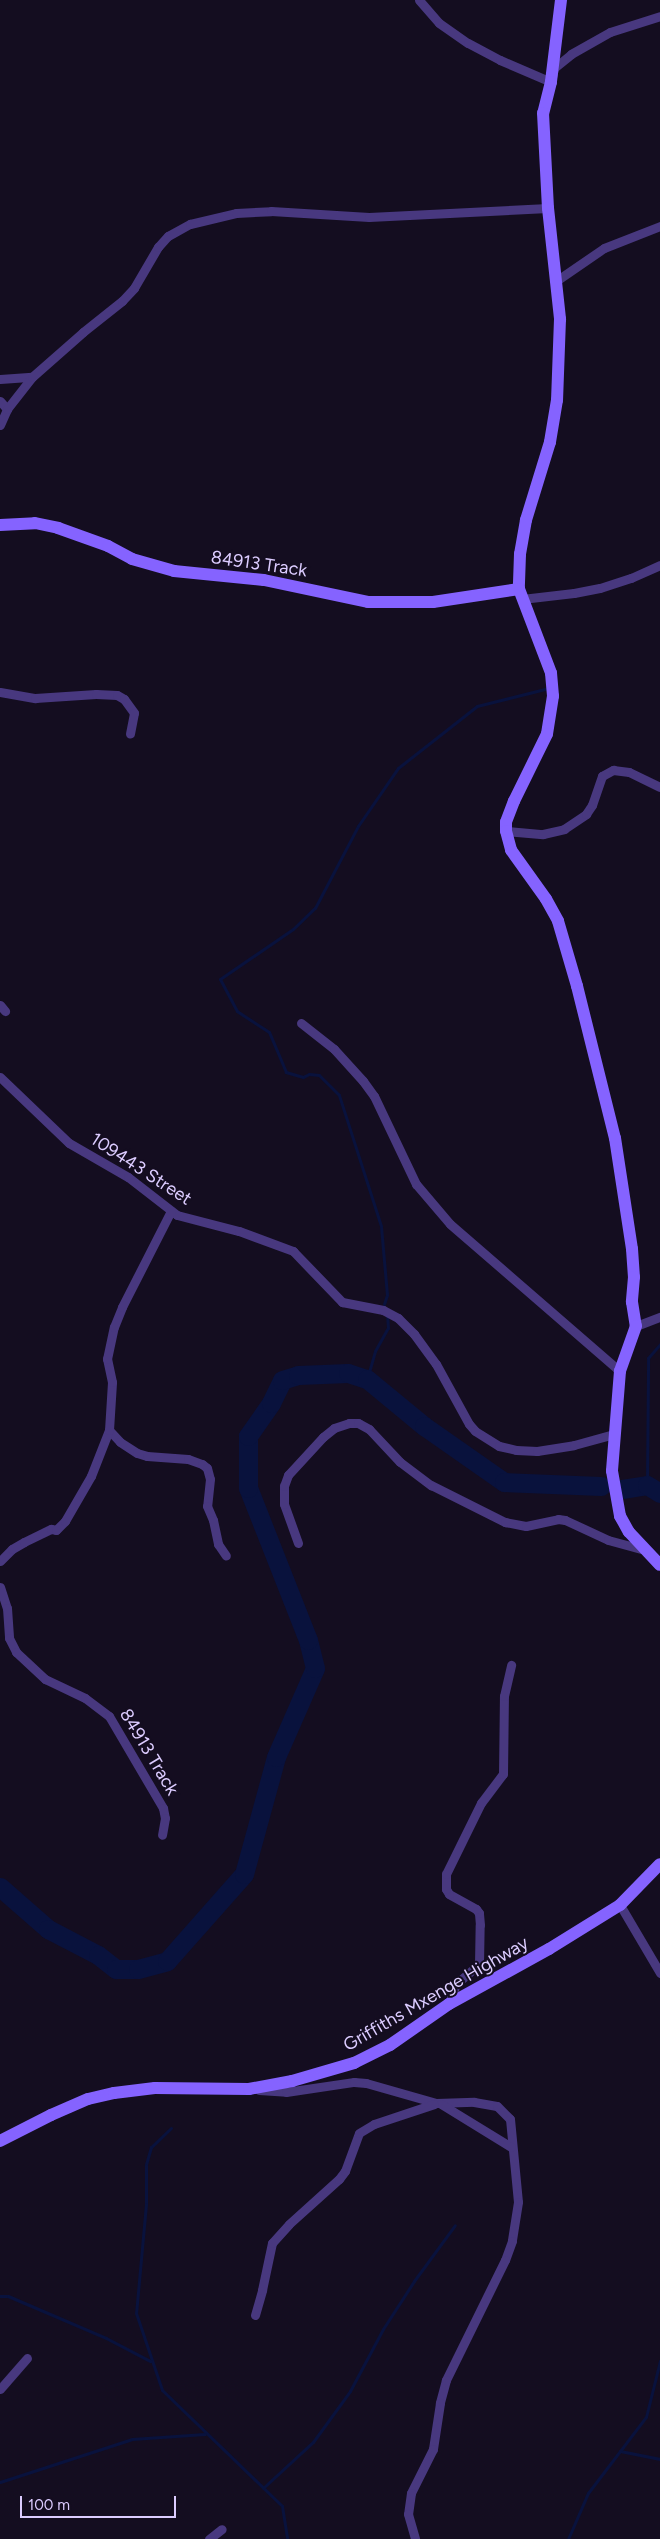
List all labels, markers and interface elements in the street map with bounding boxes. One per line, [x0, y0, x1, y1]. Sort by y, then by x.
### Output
street label: 84913 Track [210, 547, 308, 581]
street label: 109443 Street [86, 1128, 196, 1210]
street label: 84913 Track [115, 1705, 183, 1799]
street label: Griffiths Mxenge Highway [340, 1932, 532, 2056]
scale bar [22, 2486, 179, 2518]
text: 100 m [28, 2496, 70, 2514]

